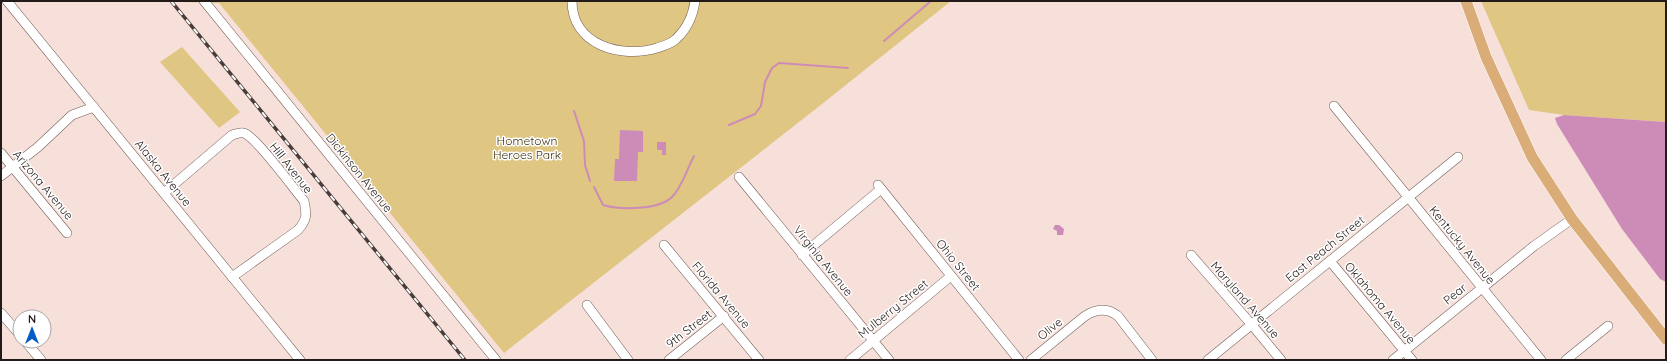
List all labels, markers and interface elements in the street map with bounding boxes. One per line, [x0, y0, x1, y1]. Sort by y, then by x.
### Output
street label: Dickinson Avenue [323, 130, 396, 215]
park label: Hometown Heroes Park [493, 133, 561, 162]
street label: Alaska Avenue [132, 136, 195, 209]
street label: Hill Avenue [267, 139, 316, 197]
street label: Arizona Avenue [10, 147, 77, 223]
street label: Kentucky Avenue [1426, 203, 1499, 287]
street label: East Peach Street [1282, 212, 1367, 285]
street label: Virginia Avenue [790, 222, 856, 299]
street label: Ohio Street [933, 236, 984, 293]
street label: Florida Avenue [689, 258, 754, 331]
street label: Maryland Avenue [1208, 258, 1283, 341]
street label: Oklahoma Avenue [1342, 259, 1419, 347]
street label: Mulberry Street [855, 276, 931, 341]
street label: Pear [1440, 279, 1470, 308]
street label: 9th Street [663, 306, 714, 351]
north arrow [12, 309, 52, 349]
text: N [28, 312, 36, 326]
street label: Olive [1034, 314, 1065, 343]

